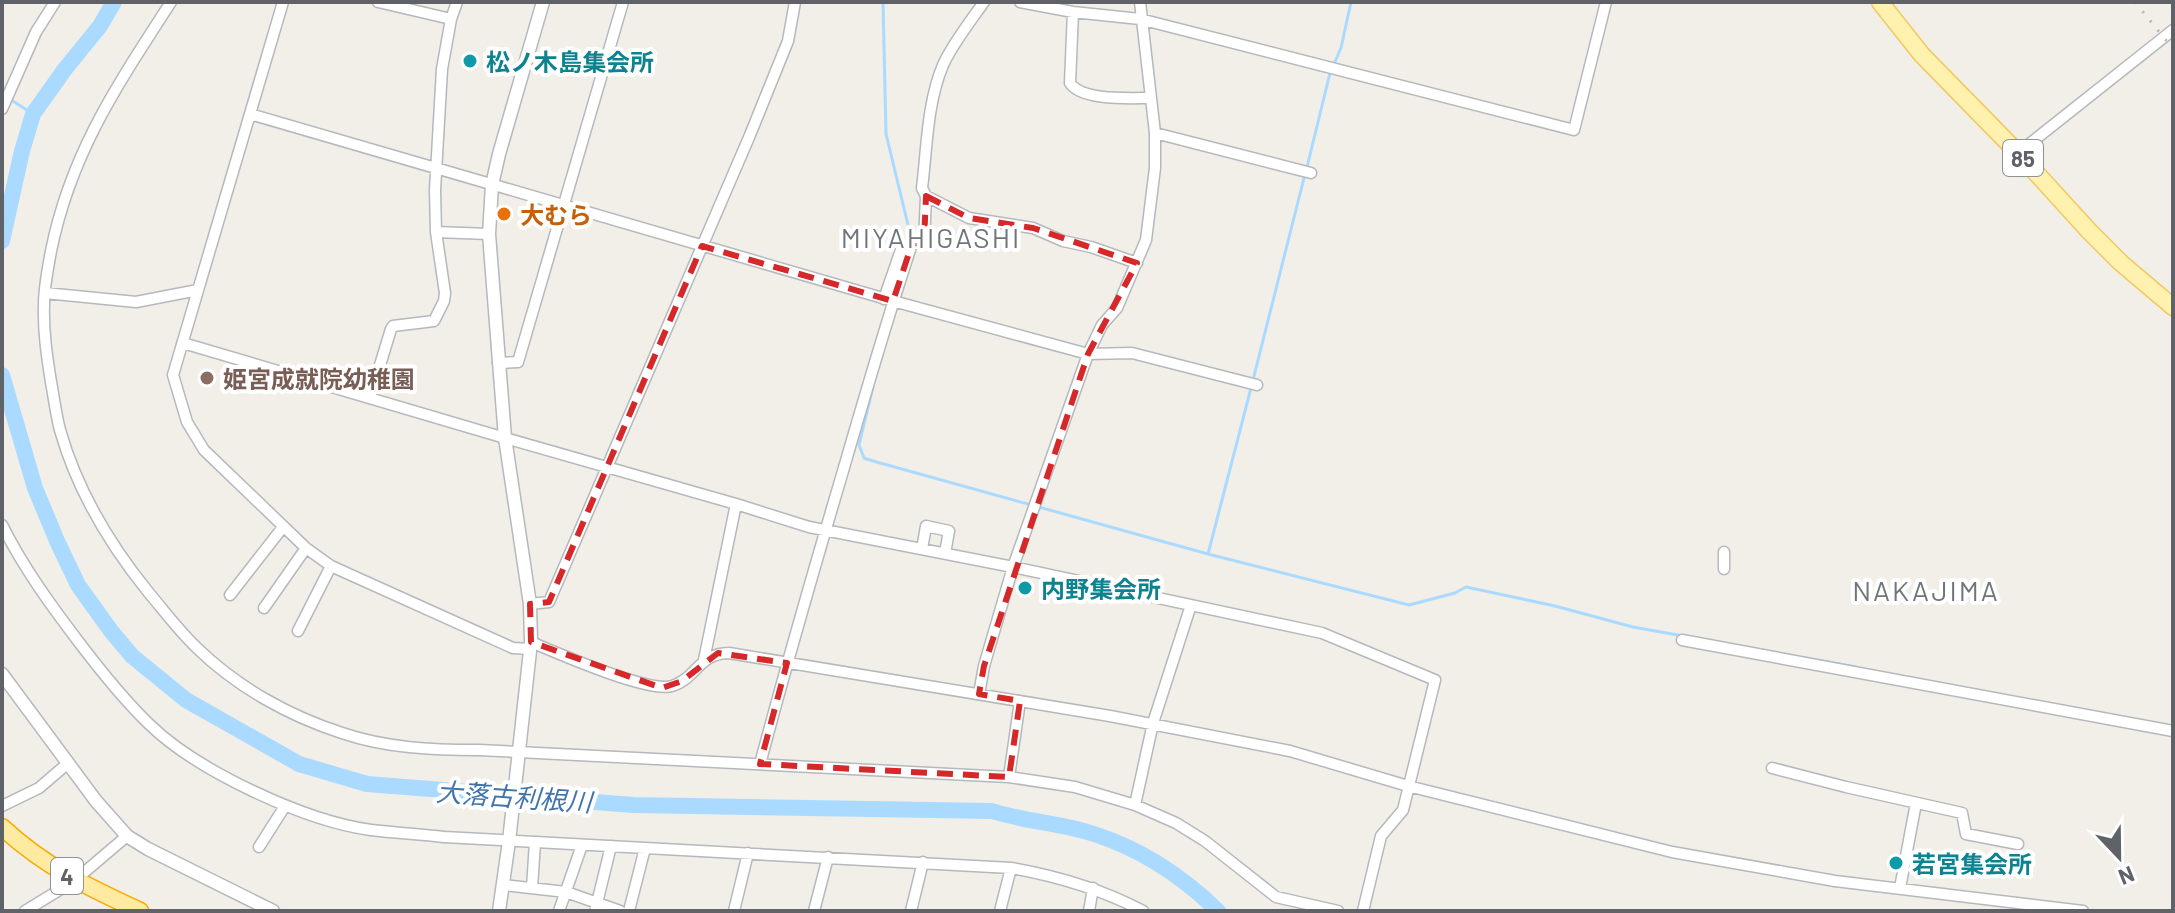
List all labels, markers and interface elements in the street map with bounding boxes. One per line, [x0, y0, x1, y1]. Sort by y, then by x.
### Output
place label: 松ノ木島集会所 [486, 47, 654, 76]
marker: 松ノ木島集会所 [461, 52, 479, 70]
road number: 85 [2003, 140, 2043, 176]
place label: 大むら [520, 200, 592, 229]
marker: 大むら [495, 205, 513, 223]
district label: MIYAHIGASHI [841, 220, 1021, 254]
place label: 姫宮成就院幼稚園 [223, 364, 415, 393]
marker: 姫宮成就院幼稚園 [198, 369, 216, 387]
district label: NAKAJIMA [1852, 573, 2000, 607]
place label: 内野集会所 [1041, 574, 1161, 603]
marker: 内野集会所 [1016, 579, 1034, 597]
water label: 大落古利根川 [435, 775, 596, 817]
north arrow [2079, 817, 2159, 897]
place label: 若宮集会所 [1912, 849, 2032, 878]
marker: 若宮集会所 [1887, 854, 1905, 872]
road number: 4 [51, 858, 83, 894]
text: N [2115, 862, 2139, 891]

